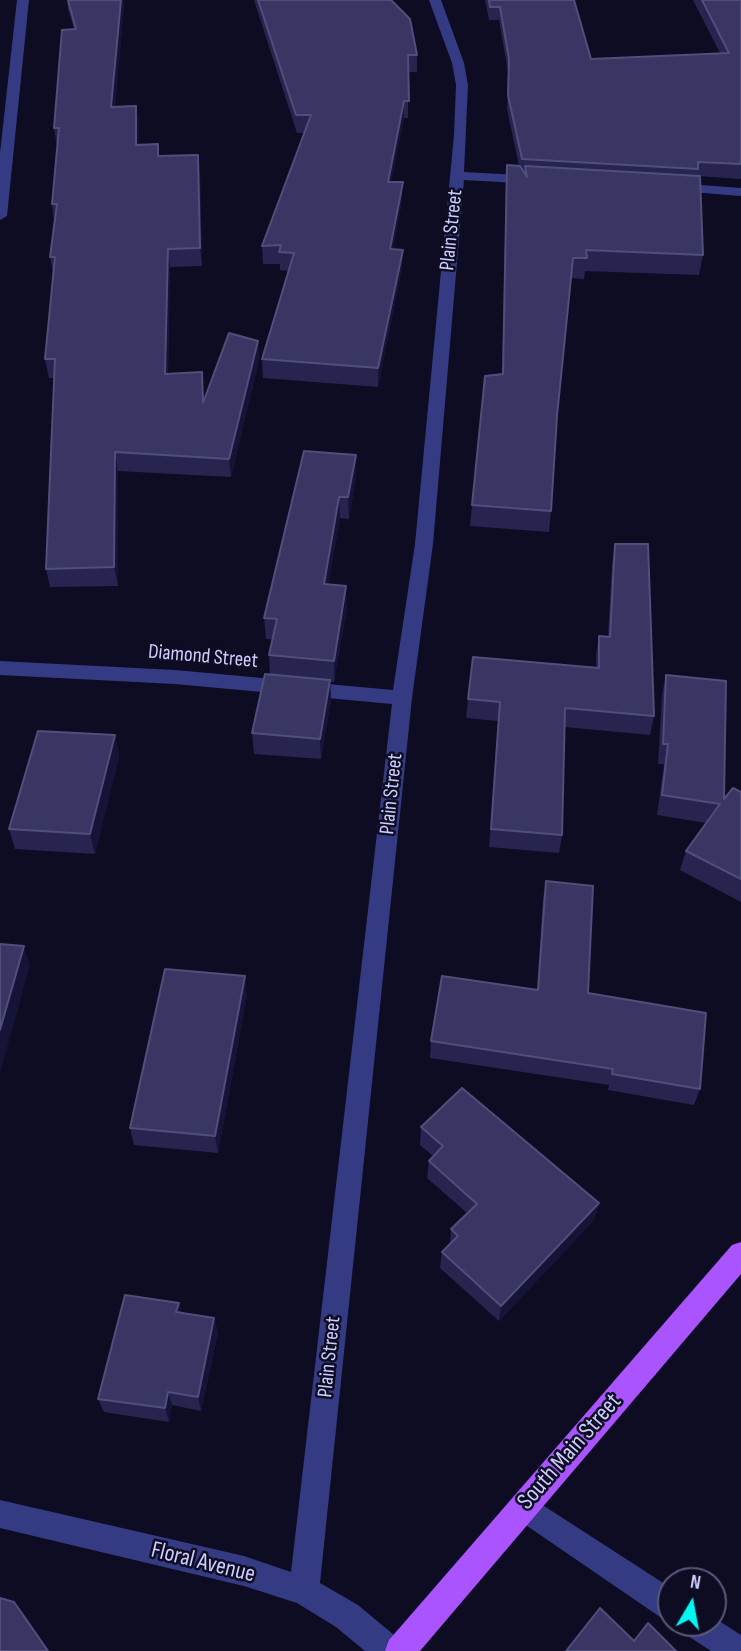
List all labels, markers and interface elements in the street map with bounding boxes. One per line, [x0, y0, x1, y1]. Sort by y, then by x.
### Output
street label: Plain Street [435, 188, 469, 272]
street label: Diamond Street [147, 640, 259, 674]
street label: Plain Street [375, 752, 409, 836]
street label: Plain Street [313, 1315, 347, 1399]
street label: South Main Street [512, 1388, 628, 1516]
street label: Floral Avenue [148, 1536, 258, 1590]
north arrow [657, 1567, 727, 1637]
text: N [688, 1571, 702, 1595]

